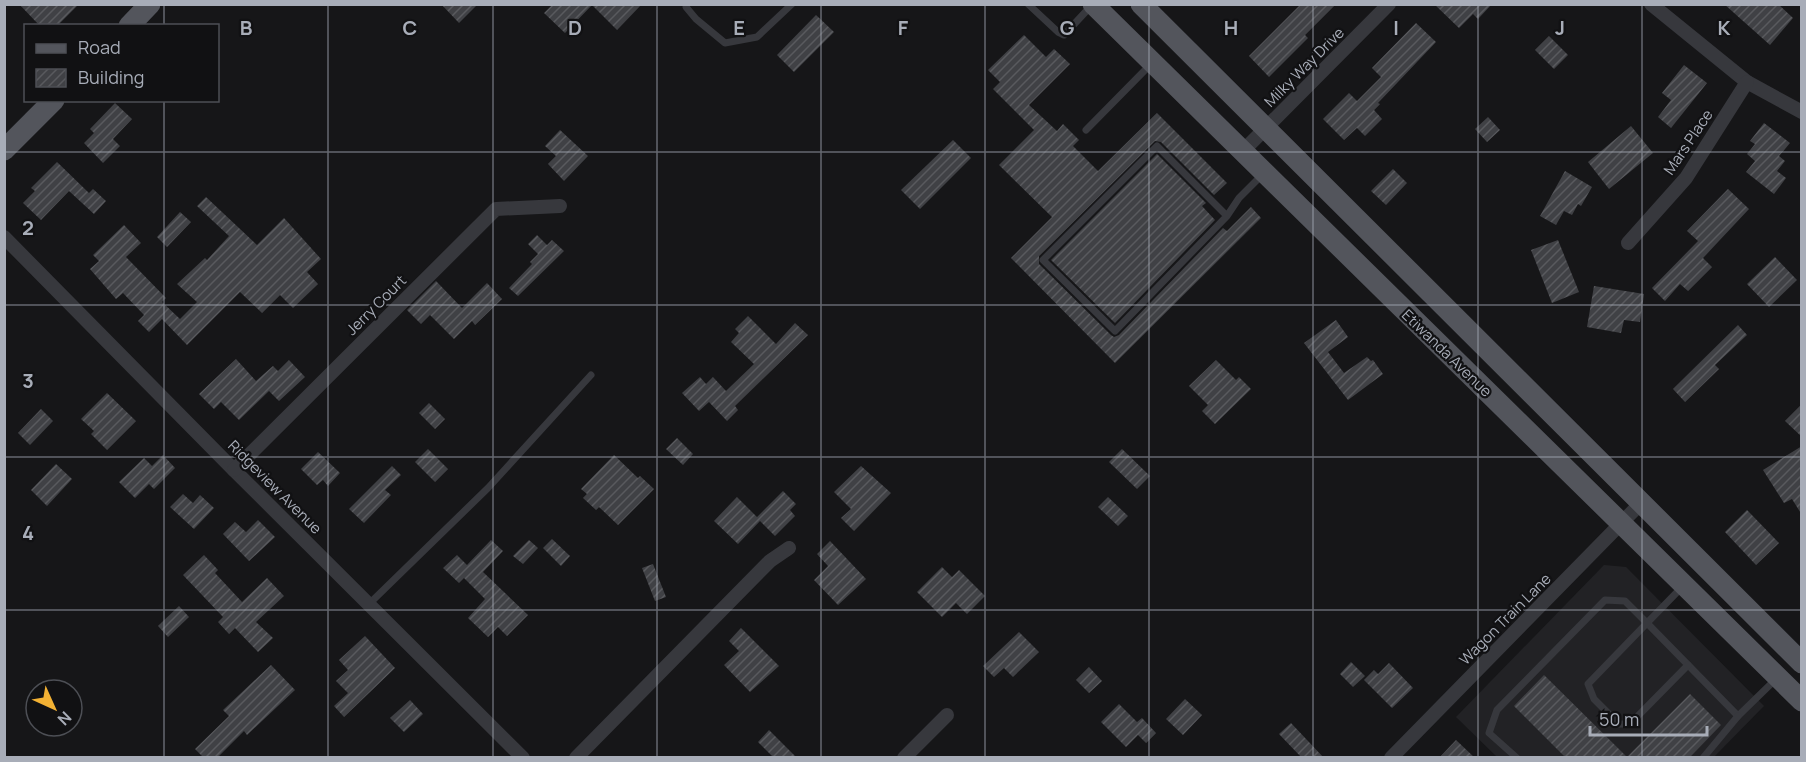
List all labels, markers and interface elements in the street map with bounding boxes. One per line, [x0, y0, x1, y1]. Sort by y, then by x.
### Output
text: B [240, 14, 253, 41]
text: C [403, 14, 417, 41]
text: D [568, 14, 582, 41]
text: E [733, 14, 745, 41]
text: F [898, 14, 909, 41]
text: G [1060, 14, 1075, 41]
text: H [1224, 14, 1238, 41]
text: I [1393, 14, 1399, 41]
text: J [1555, 14, 1565, 41]
text: K [1718, 14, 1731, 41]
street label: Milky Way Drive [1259, 22, 1349, 112]
legend [24, 24, 219, 102]
text: Road [78, 35, 121, 59]
text: Building [78, 65, 144, 89]
street label: Mars Place [1658, 105, 1718, 179]
text: 2 [22, 214, 34, 241]
street label: Jerry Court [341, 270, 411, 340]
street label: Etiwanda Avenue [1397, 305, 1497, 402]
text: 3 [22, 367, 34, 394]
street label: Ridgeview Avenue [224, 436, 327, 539]
text: 4 [22, 519, 34, 546]
street label: Wagon Train Lane [1454, 568, 1556, 670]
north arrow [24, 678, 84, 738]
scale bar [1590, 699, 1707, 737]
text: N [53, 707, 76, 730]
text: 50 m [1599, 707, 1639, 731]

